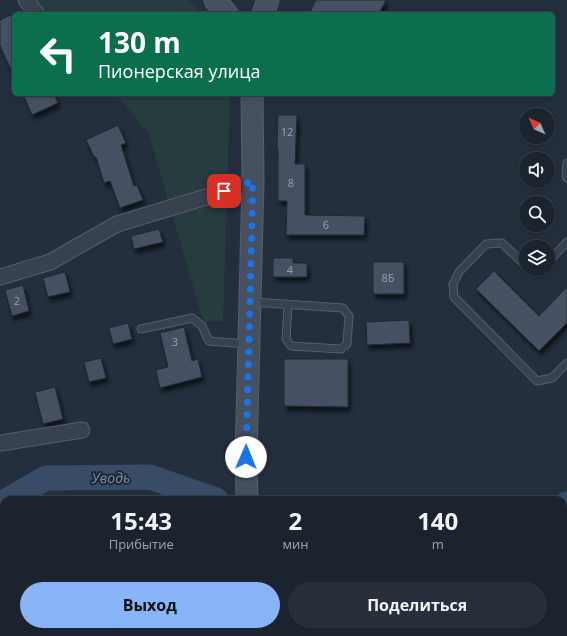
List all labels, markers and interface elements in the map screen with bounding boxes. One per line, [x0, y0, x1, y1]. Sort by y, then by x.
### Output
text: 130 m [98, 23, 181, 61]
icon: left [32, 28, 84, 80]
text: Пионерская улица [98, 59, 260, 83]
north arrow [519, 108, 555, 144]
map controls [519, 108, 555, 276]
house number: 12 [281, 124, 293, 139]
button: sound [519, 152, 555, 188]
pin [207, 174, 241, 208]
house number: 8 [288, 175, 294, 190]
icon: arrive [213, 180, 235, 202]
button: search [519, 196, 555, 232]
house number: 6 [323, 217, 329, 232]
button: layers [519, 240, 555, 276]
house number: 4 [287, 262, 294, 277]
house number: 8Б [381, 270, 395, 285]
house number: 2 [14, 293, 20, 308]
house number: 3 [172, 334, 178, 349]
position arrow [225, 436, 267, 478]
water label: Уводь [91, 468, 130, 487]
text: 15:43 [110, 504, 172, 537]
text: 2 [289, 504, 302, 537]
text: 140 [417, 504, 458, 537]
text: Прибытие [109, 535, 174, 553]
text: мин [282, 535, 308, 553]
text: m [432, 535, 444, 553]
button: Выход [20, 582, 280, 628]
button: Поделиться [288, 582, 547, 628]

